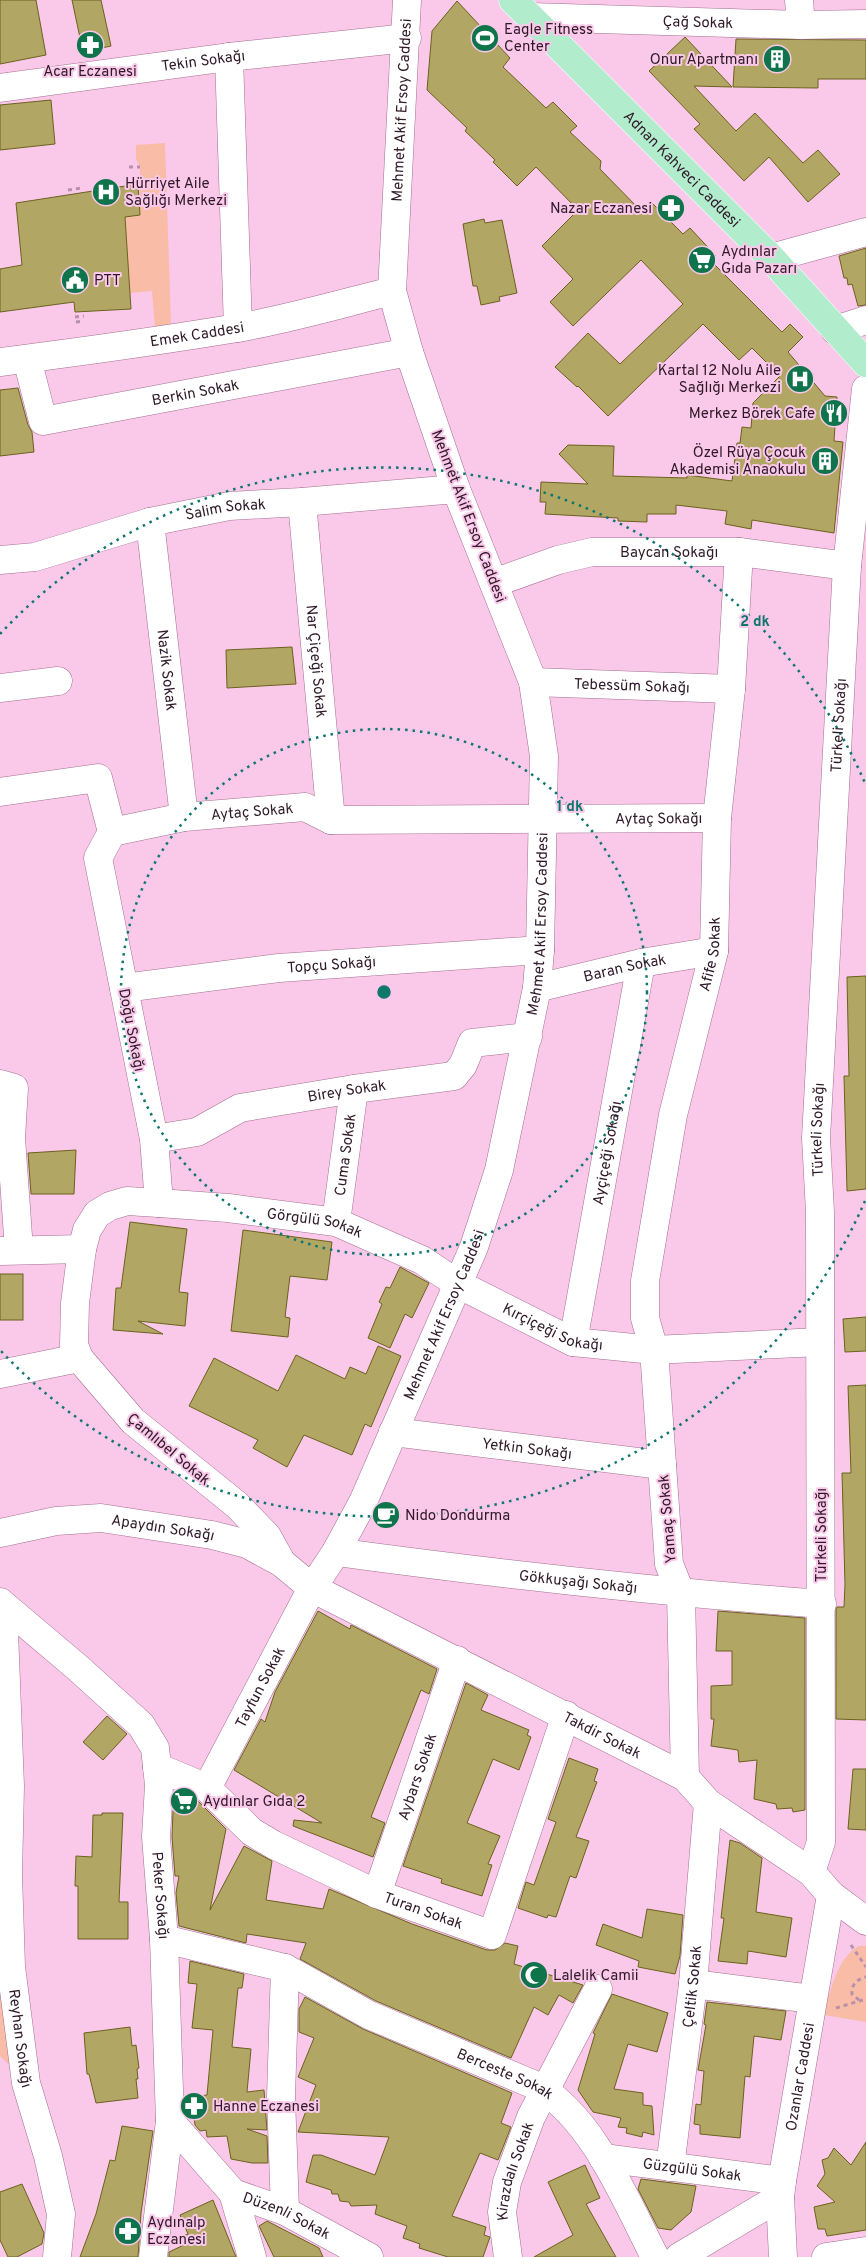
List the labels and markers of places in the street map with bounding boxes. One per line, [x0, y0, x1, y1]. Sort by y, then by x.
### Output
place label: Eagle Fitness Center [504, 21, 593, 57]
sports icon: Eagle Fitness Center [470, 23, 500, 53]
pharmacy icon: Acar Eczanesi [75, 30, 105, 60]
building icon: Onur Apartmanı [762, 44, 792, 74]
place label: Onur Apartmanı [650, 51, 758, 70]
place label: Acar Eczanesi [43, 63, 137, 82]
place label: Hürriyet Aile Sağlığı Merkezi [125, 175, 227, 211]
hospital icon: Hürriyet Aile Sağlığı Merkezi [91, 177, 121, 207]
pharmacy icon: Nazar Eczanesi [656, 193, 686, 223]
place label: Nazar Eczanesi [550, 200, 652, 219]
place label: Aydınlar Gıda Pazarı [721, 243, 797, 279]
supermarket icon: Aydınlar Gıda Pazarı [687, 245, 717, 275]
public building icon: PTT [60, 265, 90, 295]
place label: PTT [94, 272, 121, 291]
place label: Kartal 12 Nolu Aile Sağlığı Merkezi [658, 362, 781, 398]
hospital icon: Kartal 12 Nolu Aile Sağlığı Merkezi [785, 364, 815, 394]
restaurant icon: Merkez Börek Cafe [819, 398, 849, 428]
place label: Merkez Börek Cafe [689, 405, 815, 424]
place label: Özel Rüya Çocuk Akademisi Anaokulu [669, 443, 806, 480]
building icon: Özel Rüya Çocuk Akademisi Anaokulu [810, 446, 840, 476]
centre of rings [375, 983, 393, 1001]
cafe icon: Nido Dondurma [371, 1500, 401, 1530]
place label: Nido Dondurma [405, 1507, 510, 1526]
supermarket icon: Aydınlar Gıda 2 [169, 1786, 199, 1816]
place label: Aydınlar Gıda 2 [203, 1793, 306, 1812]
mosque icon: Lalelik Camii [519, 1960, 549, 1990]
place label: Lalelik Camii [553, 1967, 639, 1986]
pharmacy icon: Hanne Eczanesi [179, 2091, 209, 2121]
place label: Hanne Eczanesi [213, 2098, 319, 2117]
place label: Aydınalp Eczanesi [147, 2214, 206, 2250]
pharmacy icon: Aydınalp Eczanesi [113, 2216, 143, 2246]

